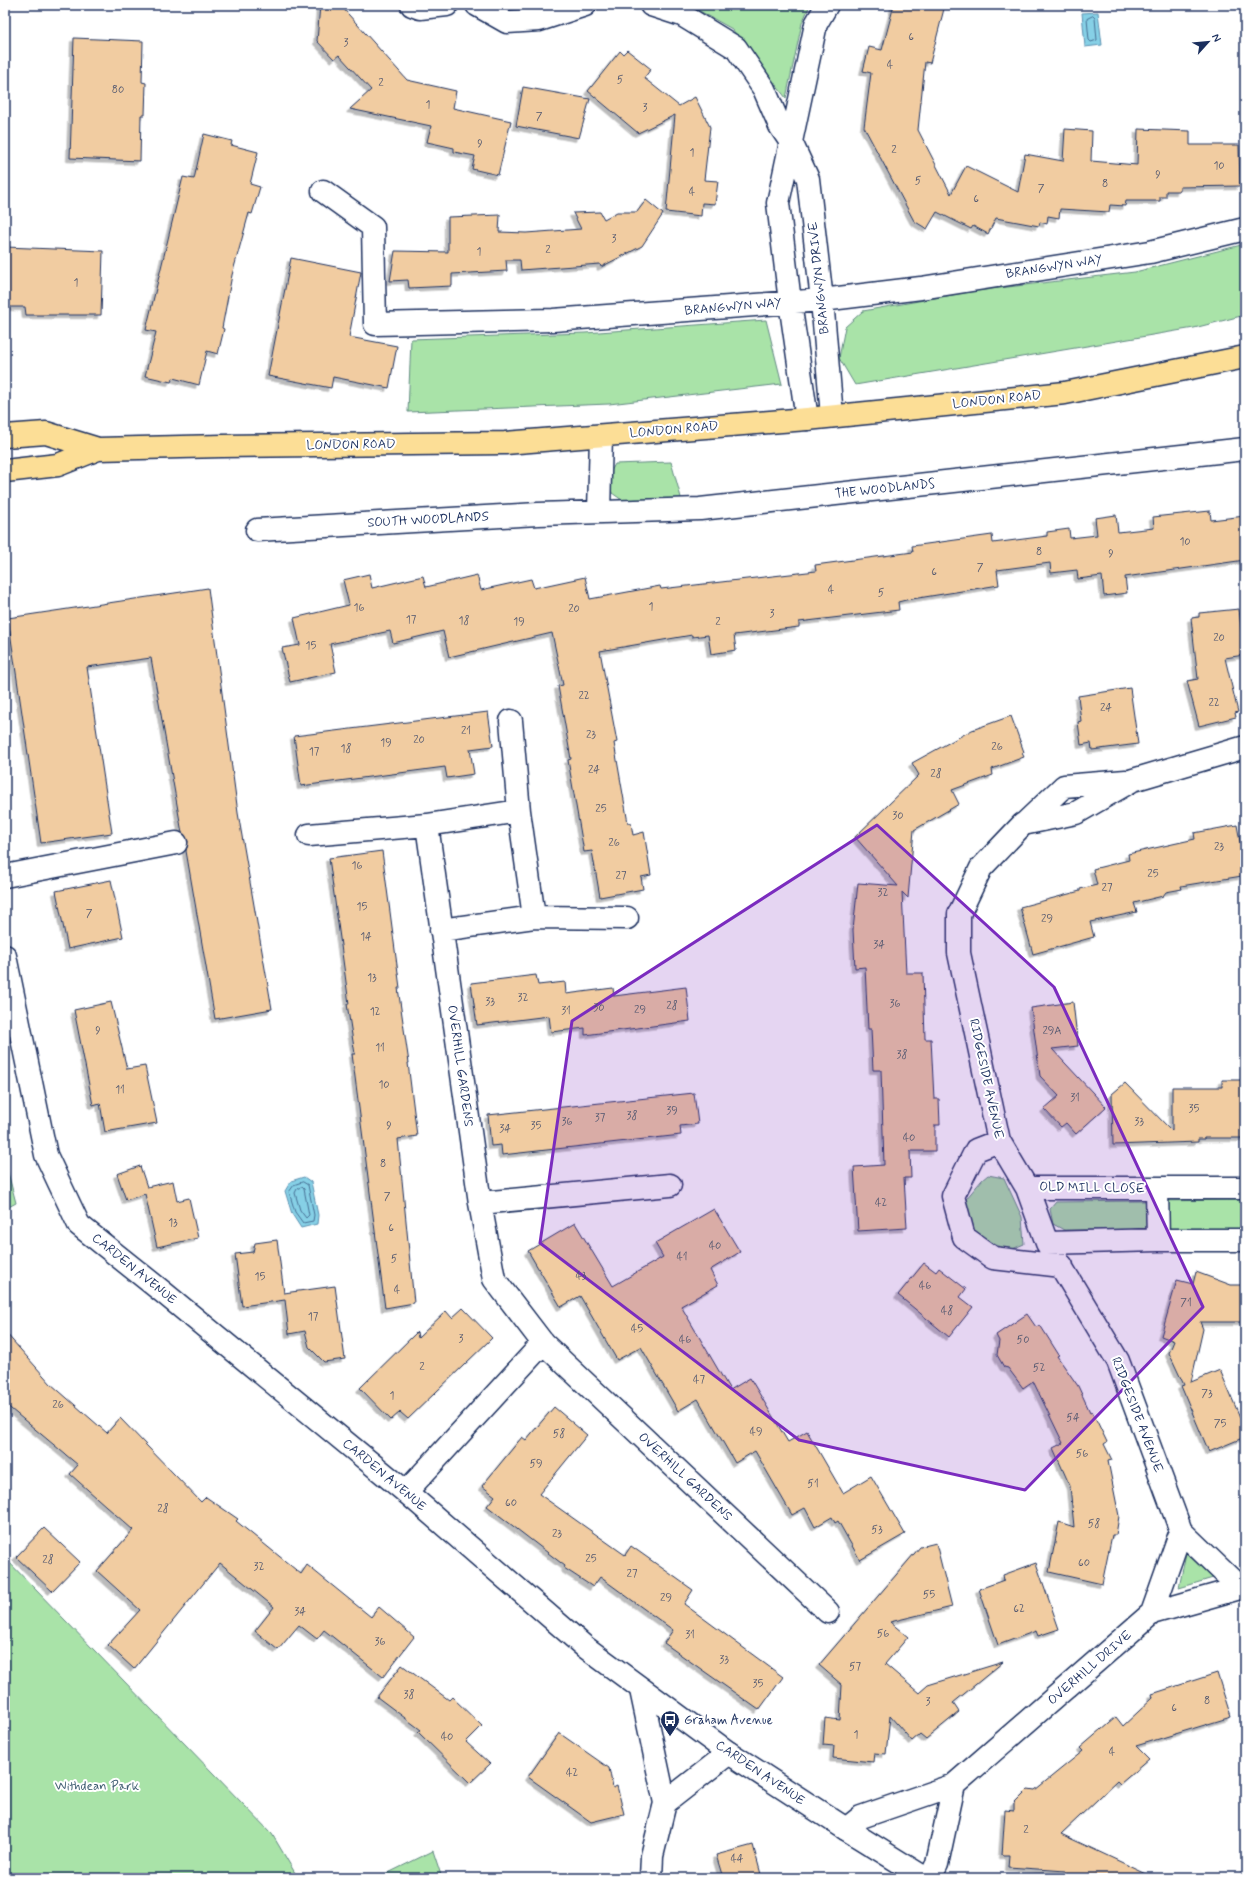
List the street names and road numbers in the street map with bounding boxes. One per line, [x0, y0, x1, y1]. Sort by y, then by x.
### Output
street label: BRANGWYN DRIVE [805, 221, 833, 335]
street label: BRANGWYN WAY [1005, 251, 1103, 283]
street label: BRANGWYN WAY [684, 294, 782, 320]
street label: LONDON ROAD [952, 387, 1042, 413]
street label: LONDON ROAD [629, 418, 719, 442]
street label: LONDON ROAD [306, 436, 396, 454]
street label: THE WOODLANDS [834, 475, 936, 503]
street label: SOUTH WOODLANDS [367, 508, 490, 532]
street label: OVERHILL GARDENS [443, 1004, 477, 1128]
street label: RIDGESIDE AVENUE [965, 1017, 1007, 1141]
street label: OLD MILL CLOSE [1039, 1179, 1145, 1197]
street label: CARDEN AVENUE [88, 1230, 180, 1309]
street label: RIDGESIDE AVENUE [1107, 1355, 1167, 1475]
street label: OVERHILL GARDENS [634, 1429, 736, 1525]
street label: CARDEN AVENUE [339, 1435, 430, 1515]
street label: OVERHILL DRIVE [1044, 1627, 1136, 1709]
street label: CARDEN AVENUE [712, 1737, 808, 1810]

